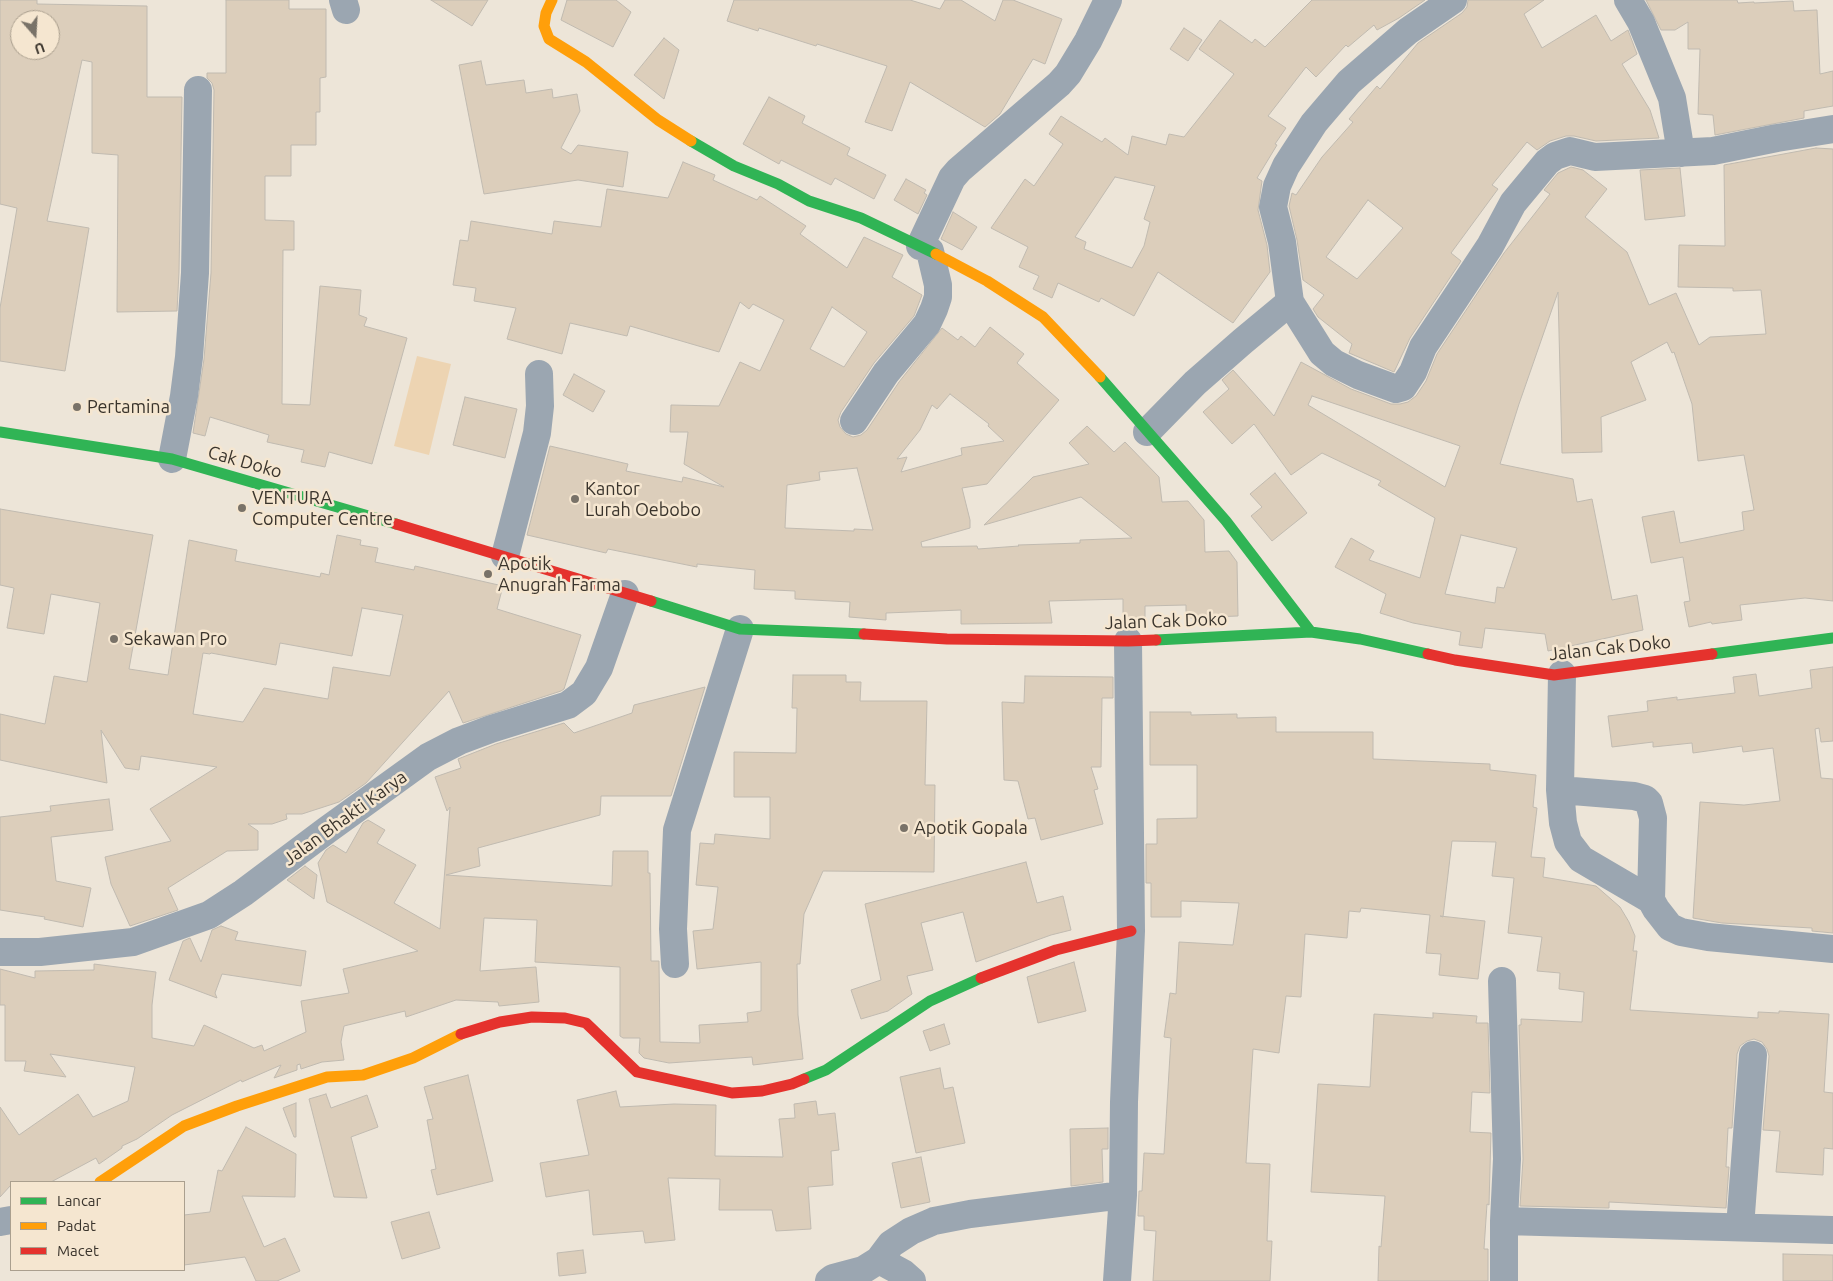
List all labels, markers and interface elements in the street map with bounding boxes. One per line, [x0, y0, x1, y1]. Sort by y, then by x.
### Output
north arrow [10, 10, 60, 60]
text: U [32, 39, 47, 57]
place label: Pertamina [87, 396, 170, 418]
marker: Pertamina [71, 401, 83, 413]
street label: Cak Doko [205, 441, 285, 483]
place label: Kantor Lurah Oebobo [585, 478, 701, 520]
place label: VENTURA Computer Centre [252, 487, 393, 530]
marker: Kantor Lurah Oebobo [569, 493, 581, 505]
marker: VENTURA Computer Centre [236, 502, 248, 514]
place label: Apotik Anugrah Farma [498, 553, 621, 596]
marker: Apotik Anugrah Farma [482, 568, 494, 580]
street label: Jalan Cak Doko [1104, 608, 1228, 634]
place label: Sekawan Pro [124, 628, 227, 650]
street label: Jalan Cak Doko [1548, 631, 1672, 665]
marker: Sekawan Pro [108, 633, 120, 645]
street label: Jalan Bhakti Karya [279, 766, 411, 870]
place label: Apotik Gopala [914, 817, 1028, 839]
marker: Apotik Gopala [898, 822, 910, 834]
legend [10, 1181, 185, 1271]
text: Lancar [57, 1192, 101, 1209]
text: Padat [57, 1217, 96, 1234]
text: Macet [57, 1242, 99, 1259]

